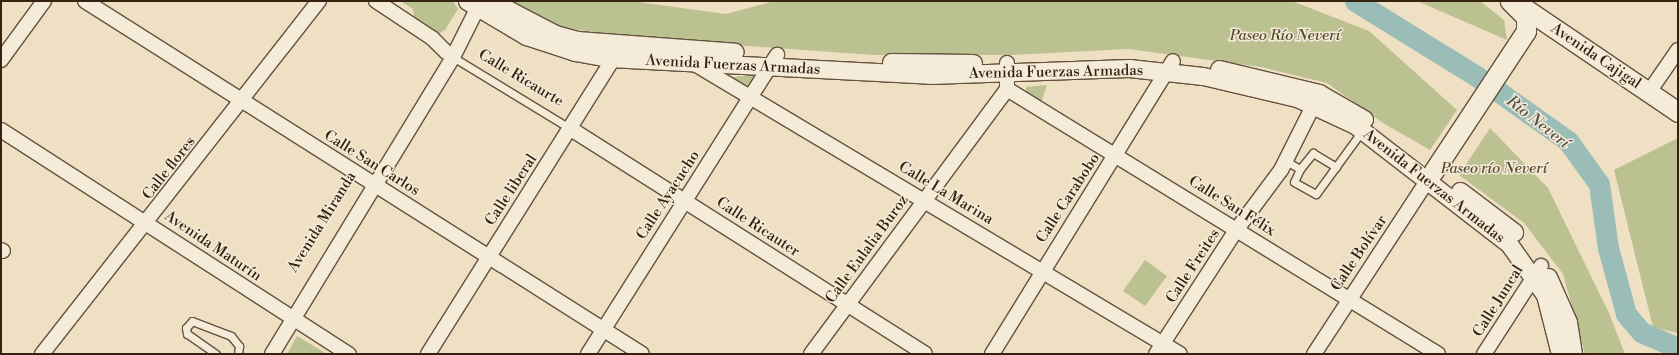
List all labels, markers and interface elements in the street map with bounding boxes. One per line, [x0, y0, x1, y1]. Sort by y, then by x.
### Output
street label: Avenida Cajigal [1547, 19, 1645, 93]
park label: Paseo Río Neverí [1230, 27, 1340, 45]
street label: Calle Ricaurte [475, 46, 567, 110]
street label: Avenida Fuerzas Armadas [645, 51, 821, 79]
street label: Avenida Fuerzas Armadas [968, 61, 1144, 83]
water label: Río Neverí [1503, 91, 1573, 153]
street label: Avenida Fuerzas Armadas [1360, 125, 1508, 247]
street label: Calle San Carlos [321, 126, 423, 200]
street label: Calle flores [139, 133, 199, 203]
street label: Calle Ayacucho [632, 147, 704, 243]
street label: Calle Carabobo [1032, 150, 1104, 246]
street label: Calle liberal [481, 151, 541, 229]
street label: Calle La Marina [895, 158, 997, 228]
park label: Paseo río Neverí [1441, 160, 1547, 178]
street label: Avenida Miranda [284, 169, 360, 275]
street label: Calle San Félix [1185, 172, 1279, 240]
street label: Calle Eulalia Buroz [822, 191, 912, 307]
street label: Calle Ricauter [713, 193, 803, 261]
street label: Avenida Maturín [161, 207, 265, 285]
street label: Calle Bolívar [1327, 212, 1391, 294]
street label: Calle Freites [1162, 225, 1224, 307]
street label: Calle Juncal [1469, 262, 1527, 340]

